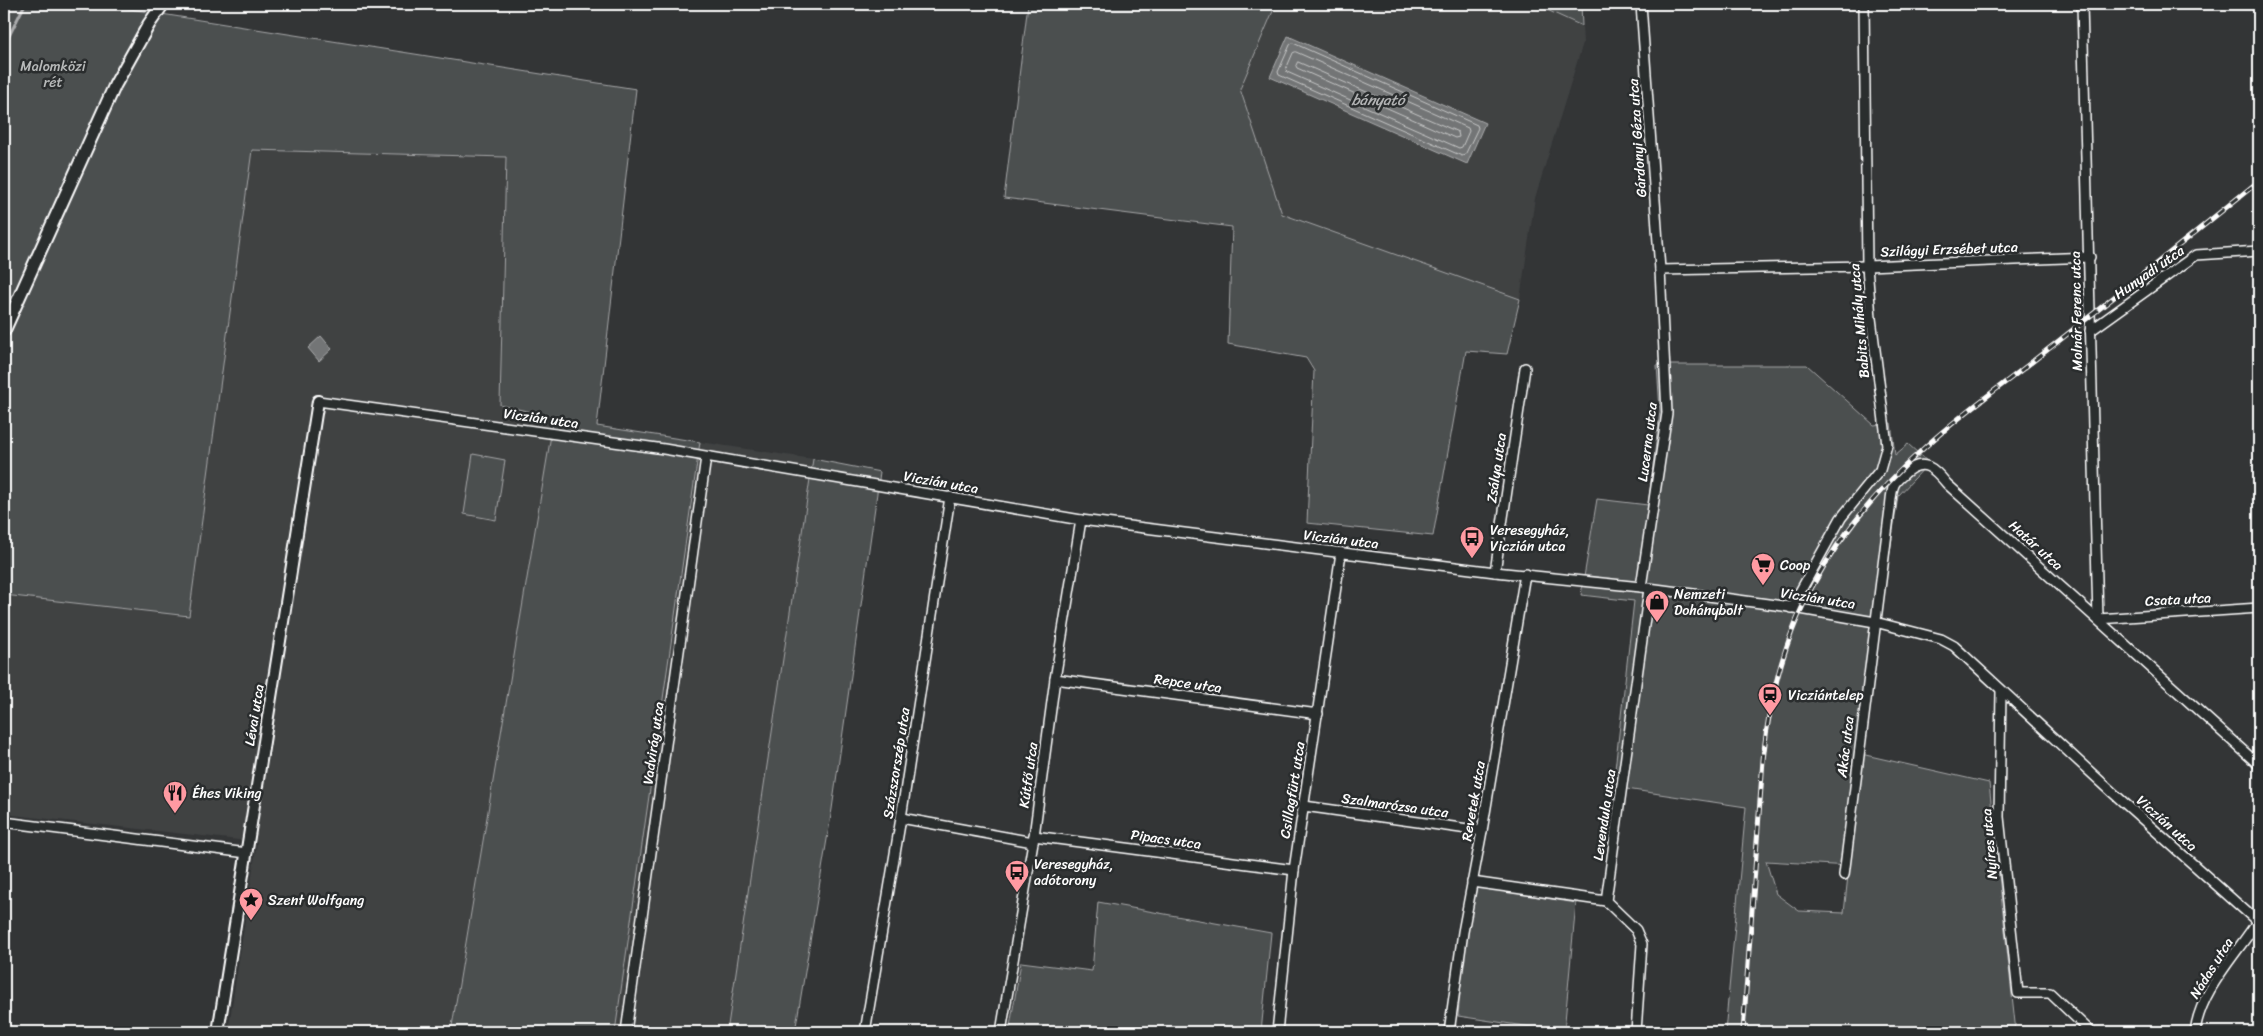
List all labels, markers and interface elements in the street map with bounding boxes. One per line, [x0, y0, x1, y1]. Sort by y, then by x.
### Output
park label: Malomközi rét [20, 54, 87, 95]
street label: Gárdonyi Géza utca [1621, 77, 1654, 198]
water label: bányató [1351, 87, 1408, 113]
street label: Szilágyi Erzsébet utca [1880, 235, 2018, 264]
street label: Hunyadi utca [2109, 238, 2191, 306]
street label: Molnár Ferenc utca [2063, 251, 2090, 371]
street label: Babits Mihály utca [1842, 262, 1877, 379]
street label: Lucerna utca [1630, 400, 1665, 483]
street label: Viczián utca [502, 401, 580, 436]
street label: Zsálya utca [1479, 431, 1514, 505]
street label: Viczián utca [902, 464, 980, 501]
street label: Határ utca [2003, 514, 2069, 577]
place label: Veresegyház, Viczián utca [1490, 518, 1570, 559]
street label: Viczián utca [1302, 522, 1380, 557]
bus stop icon: Veresegyház, Viczián utca [1459, 525, 1485, 559]
supermarket icon: Coop [1750, 552, 1776, 586]
place label: Coop [1780, 553, 1811, 578]
street label: Viczián utca [1779, 580, 1857, 617]
place label: Nemzeti Dohánybolt [1674, 582, 1744, 623]
street label: Csata utca [2144, 585, 2212, 614]
shop icon: Nemzeti Dohánybolt [1644, 589, 1670, 623]
street label: Repce utca [1152, 666, 1223, 701]
street label: Lévai utca [237, 682, 272, 748]
station icon: Vicziántelep [1757, 682, 1783, 716]
place label: Vicziántelep [1788, 683, 1864, 708]
street label: Vadvirág utca [635, 700, 672, 786]
street label: Százszorszép utca [875, 705, 918, 820]
street label: Akác utca [1829, 714, 1862, 780]
street label: Csillagfürt utca [1272, 739, 1313, 840]
street label: Kútfő utca [1012, 740, 1046, 810]
street label: Revetek utca [1454, 758, 1493, 843]
street label: Levendula utca [1586, 768, 1623, 862]
restaurant icon: Éhes Viking [162, 780, 188, 814]
place label: Éhes Viking [192, 781, 262, 806]
street label: Szalmarózsa utca [1340, 786, 1451, 826]
street label: Viczián utca [2130, 789, 2203, 858]
street label: Nyíres utca [1974, 808, 2005, 880]
street label: Pipacs utca [1129, 822, 1203, 857]
place label: Veresegyház, adótorony [1034, 852, 1114, 893]
bus stop icon: Veresegyház, adótorony [1004, 859, 1030, 893]
place icon: Szent Wolfgang [238, 887, 264, 921]
place label: Szent Wolfgang [268, 888, 364, 913]
street label: Nádas utca [2183, 933, 2240, 1004]

